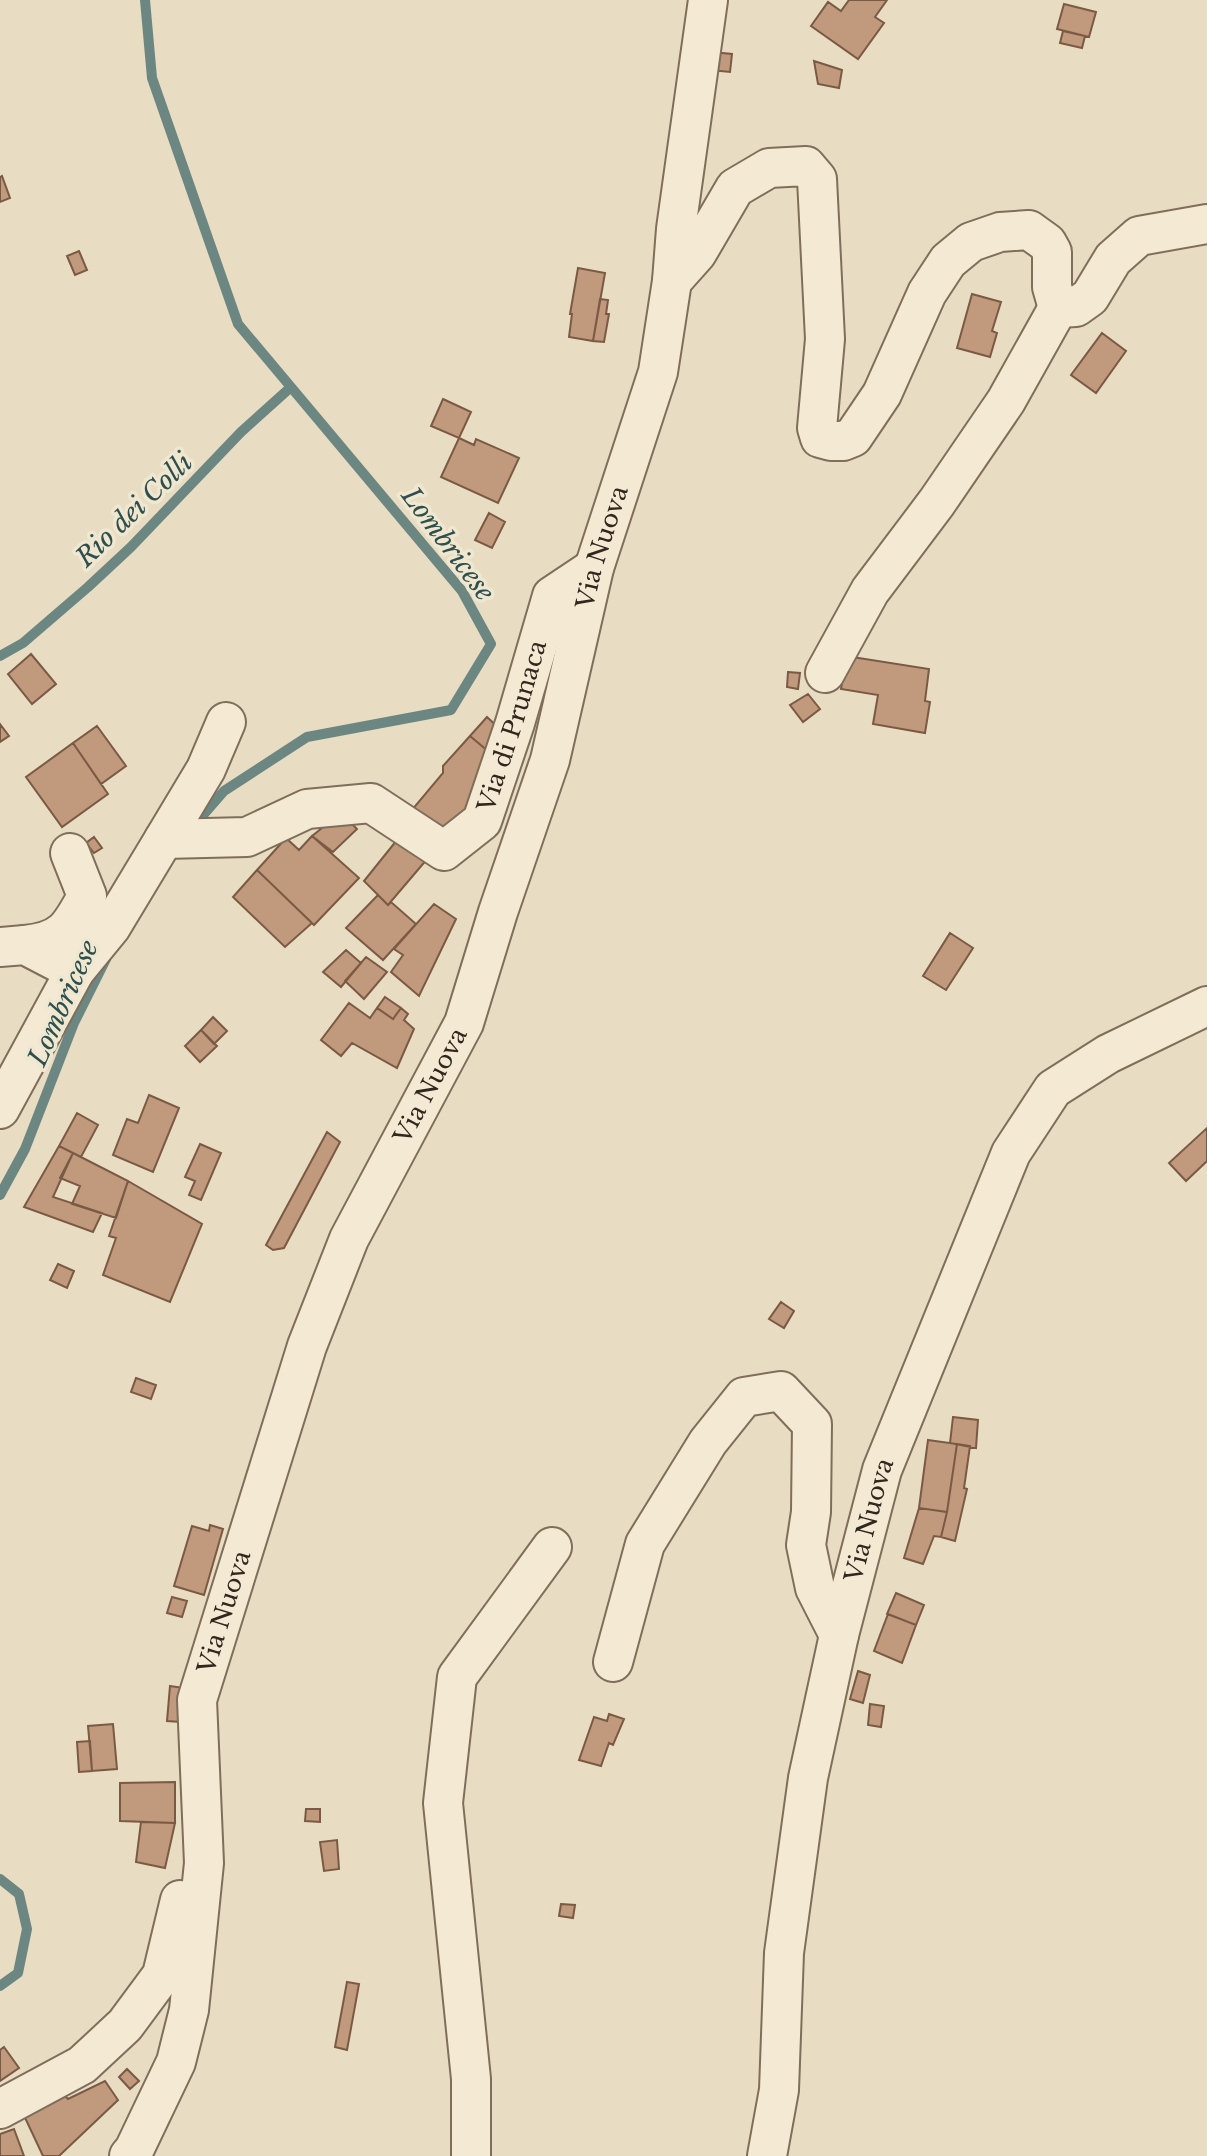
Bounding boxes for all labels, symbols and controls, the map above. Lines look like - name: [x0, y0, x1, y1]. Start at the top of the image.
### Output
- water label: Rio dei Colli: [68, 446, 199, 574]
- water label: Lombricese: [394, 480, 501, 607]
- street label: Via Nuova: [570, 481, 634, 612]
- street label: Via di Prunaca: [471, 636, 553, 816]
- water label: Lombricese: [21, 935, 105, 1072]
- street label: Via Nuova: [387, 1022, 473, 1149]
- street label: Via Nuova: [838, 1453, 900, 1586]
- street label: Via Nuova: [191, 1546, 257, 1678]

